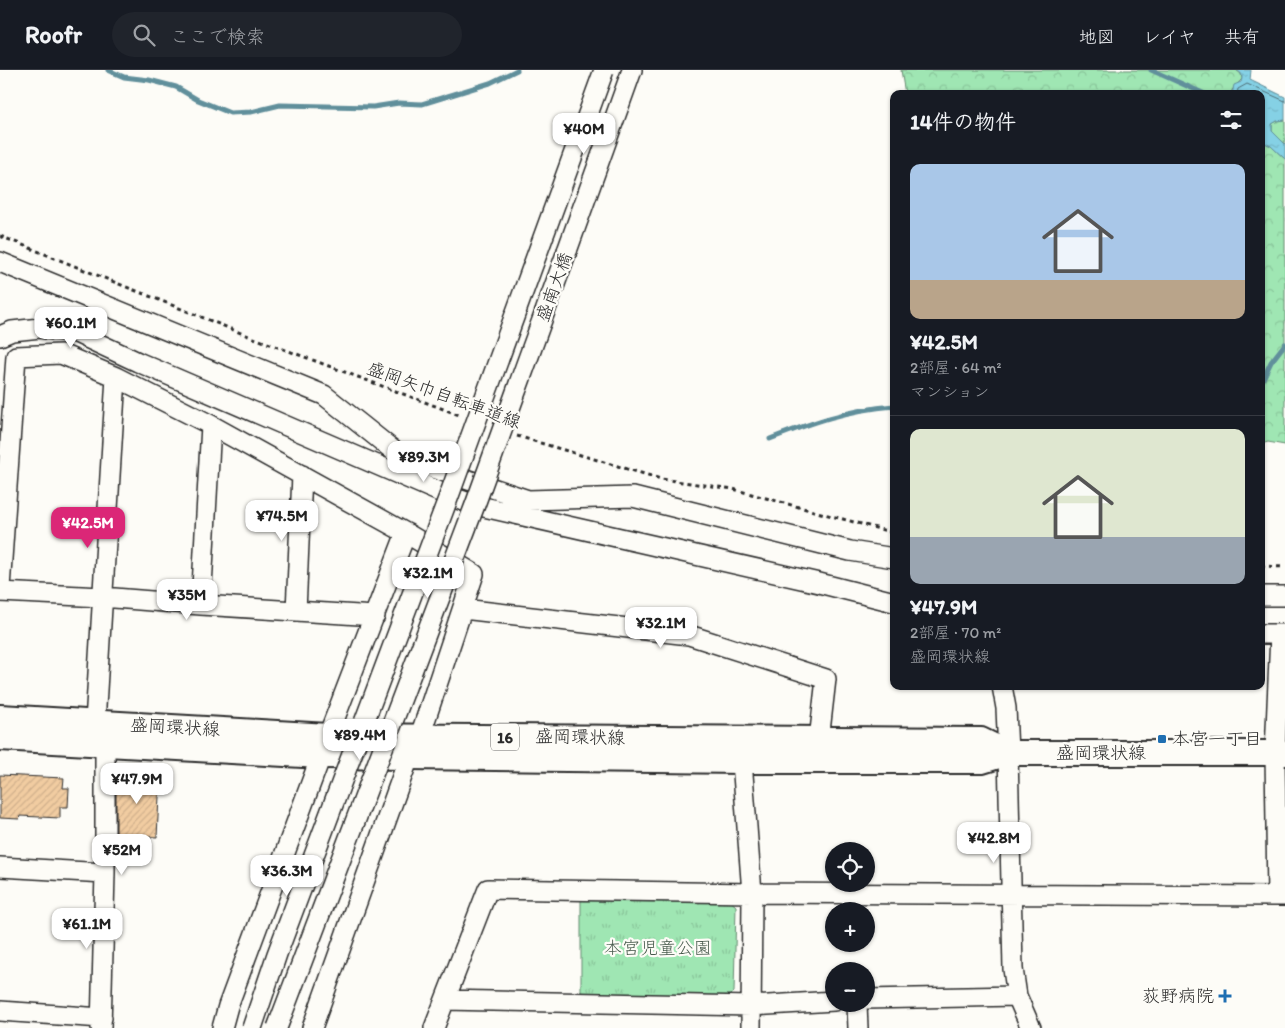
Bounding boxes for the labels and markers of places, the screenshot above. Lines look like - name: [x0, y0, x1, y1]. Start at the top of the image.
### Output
- pin: ¥40M: [554, 112, 614, 155]
- pin: ¥60.1M: [30, 306, 112, 349]
- pin: ¥89.3M: [383, 440, 465, 483]
- pin: ¥74.5M: [241, 500, 323, 542]
- pin: ¥42.5M: [47, 506, 129, 549]
- pin: ¥32.1M: [387, 556, 469, 599]
- pin: ¥35M: [157, 578, 217, 621]
- pin: ¥32.1M: [620, 606, 702, 649]
- pin: ¥89.4M: [319, 718, 401, 761]
- place label: 本宮一丁目: [1172, 728, 1262, 750]
- marker: 本宮一丁目: [1156, 733, 1168, 745]
- pin: ¥47.9M: [96, 762, 178, 805]
- pin: ¥42.8M: [953, 822, 1035, 864]
- pin: ¥52M: [92, 834, 152, 876]
- pin: ¥36.3M: [246, 854, 328, 897]
- pin: ¥61.1M: [46, 908, 128, 950]
- place label: 荻野病院: [1142, 985, 1214, 1007]
- marker: 荻野病院: [1218, 989, 1232, 1003]

